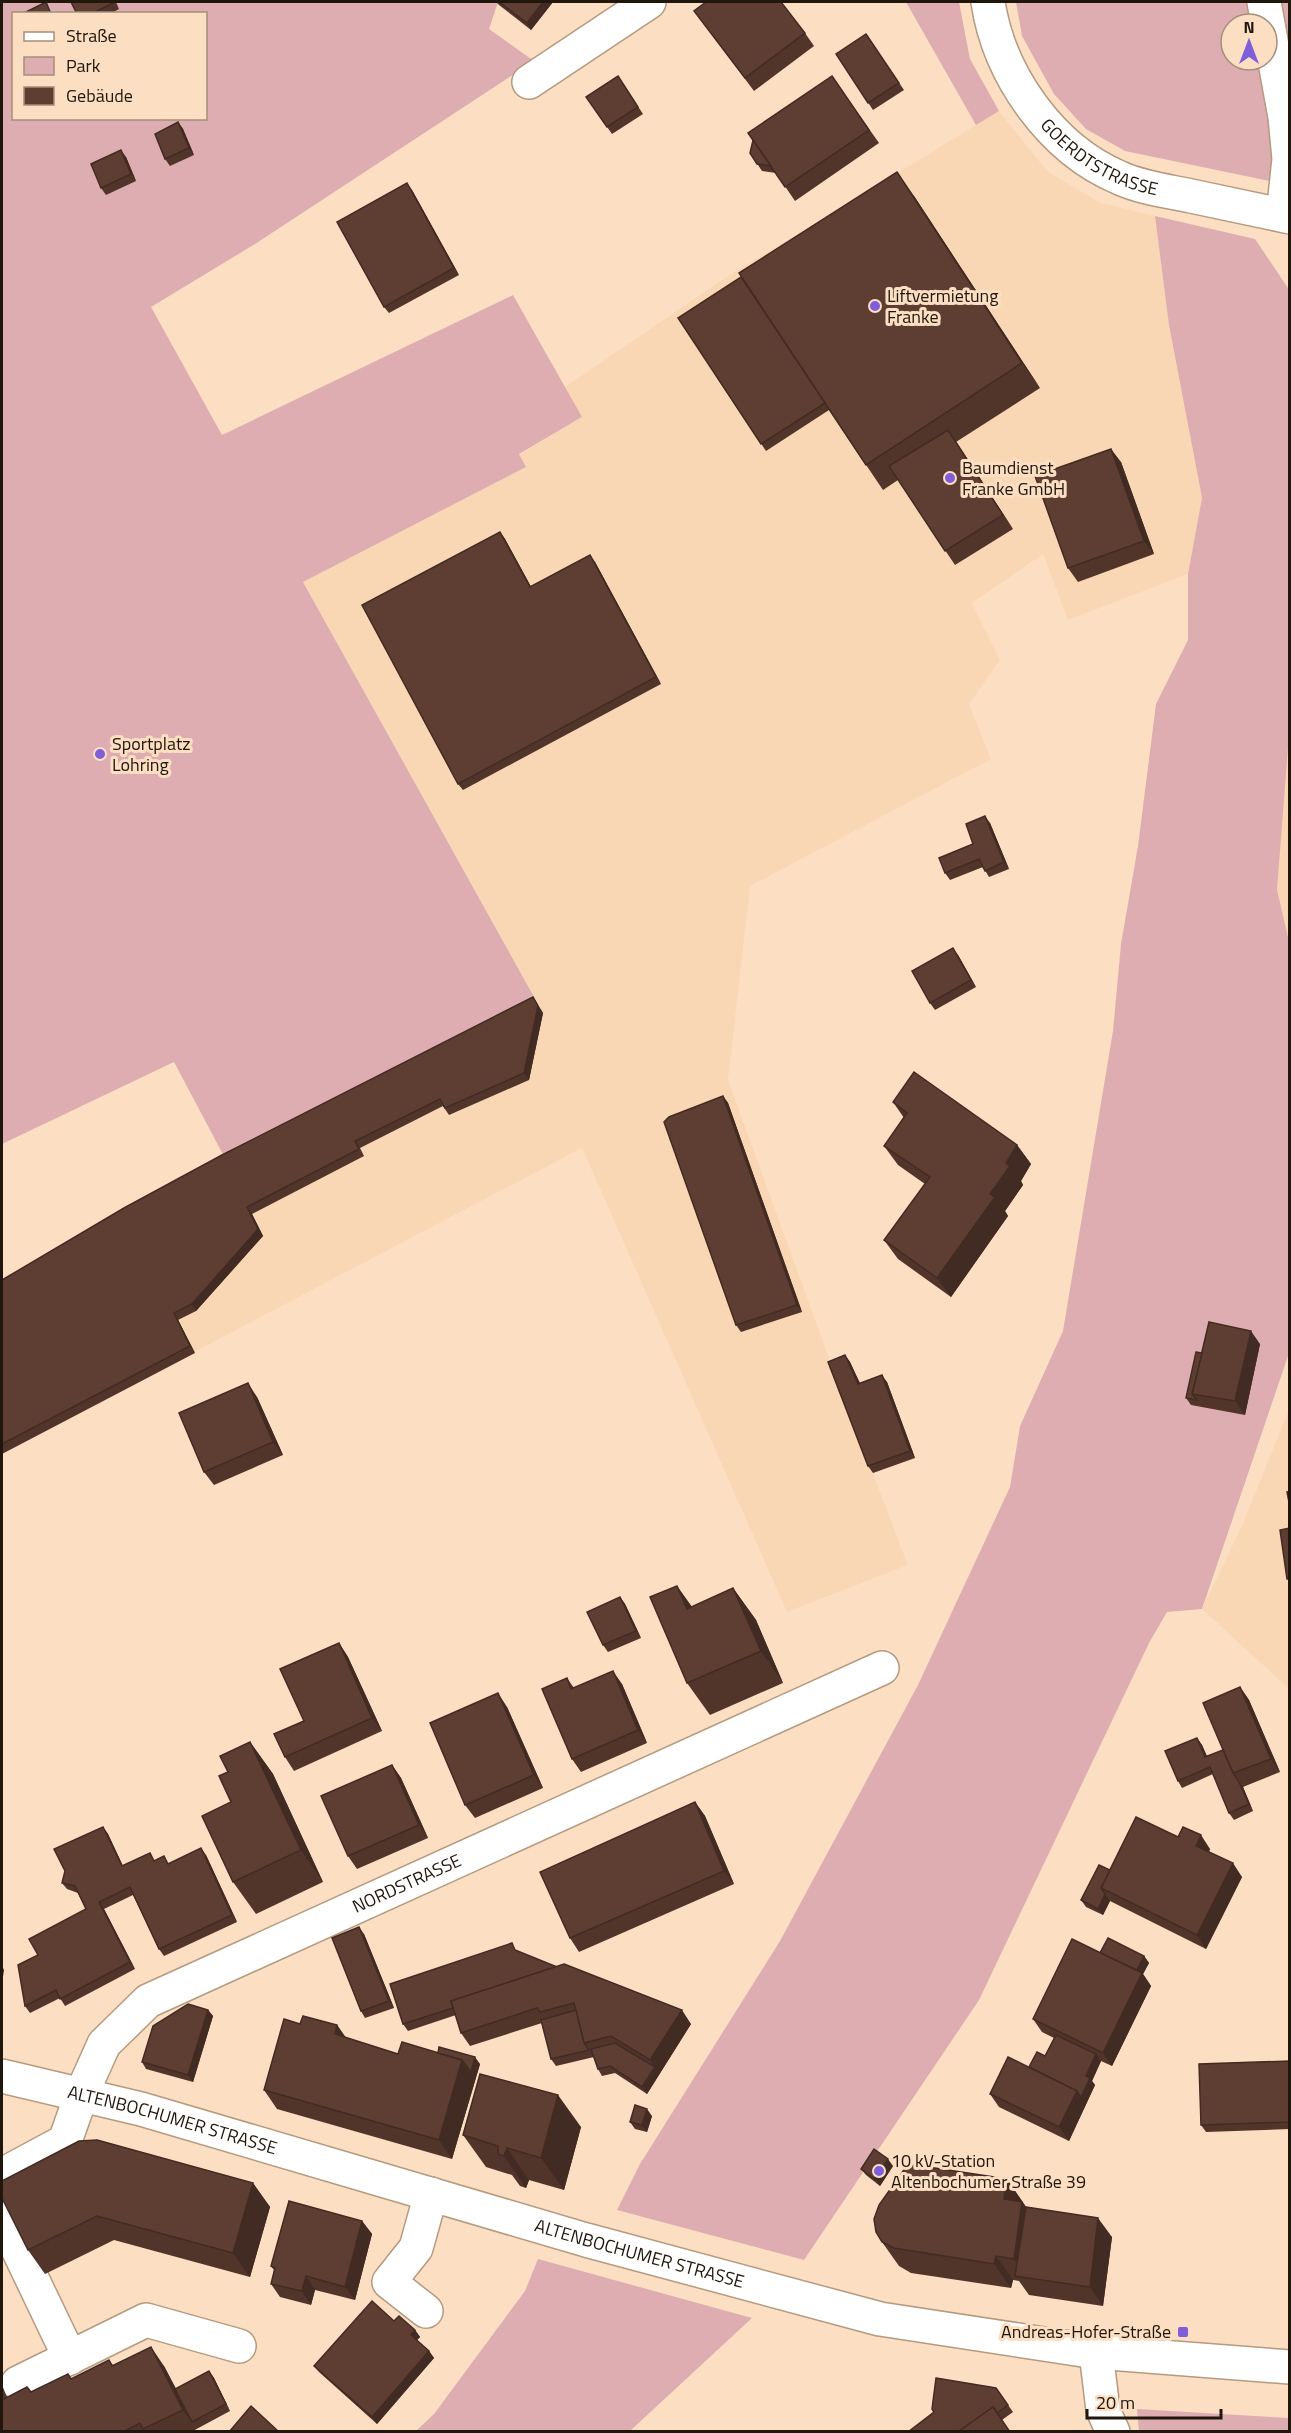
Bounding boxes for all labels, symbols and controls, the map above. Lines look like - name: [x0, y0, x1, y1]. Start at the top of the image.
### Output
- legend: [12, 12, 207, 120]
- north arrow: [1219, 12, 1279, 72]
- text: N: [1243, 15, 1255, 39]
- text: Straße: [66, 22, 117, 49]
- text: Park: [66, 52, 101, 79]
- text: Gebäude: [66, 82, 133, 109]
- street label: GOERDTSTRASSE: [1034, 112, 1161, 202]
- place label: Liftvermietung Franke: [887, 282, 998, 330]
- marker: Liftvermietung Franke: [868, 299, 882, 313]
- place label: Baumdienst Franke GmbH: [962, 454, 1065, 502]
- marker: Baumdienst Franke GmbH: [943, 471, 957, 485]
- place label: Sportplatz Lohring: [112, 730, 190, 778]
- marker: Sportplatz Lohring: [93, 747, 107, 761]
- street label: NORDSTRASSE: [348, 1847, 466, 1920]
- street label: ALTENBOCHUMER STRASSE: [65, 2078, 281, 2161]
- place label: 10 kV-Station Altenbochumer Straße 39: [891, 2147, 1086, 2195]
- marker: 10 kV-Station Altenbochumer Straße 39: [872, 2164, 886, 2178]
- street label: ALTENBOCHUMER STRASSE: [532, 2212, 747, 2295]
- place label: Andreas-Hofer-Straße: [1001, 2318, 1171, 2345]
- marker: Andreas-Hofer-Straße: [1176, 2325, 1190, 2339]
- scale bar: [1087, 2382, 1220, 2420]
- text: 20 m: [1096, 2389, 1135, 2416]

